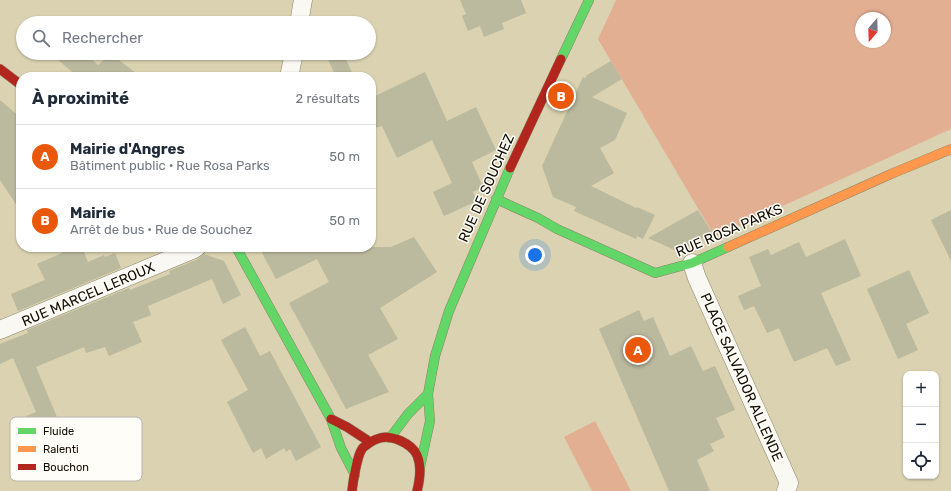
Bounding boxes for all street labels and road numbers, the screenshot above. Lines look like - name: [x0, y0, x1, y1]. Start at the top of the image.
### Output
- street label: RUE DE SOUCHEZ: [455, 131, 518, 245]
- street label: RUE ROSA PARKS: [673, 200, 785, 261]
- street label: RUE MARCEL LEROUX: [19, 259, 157, 330]
- street label: PLACE SALVADOR ALLENDE: [697, 290, 786, 464]

